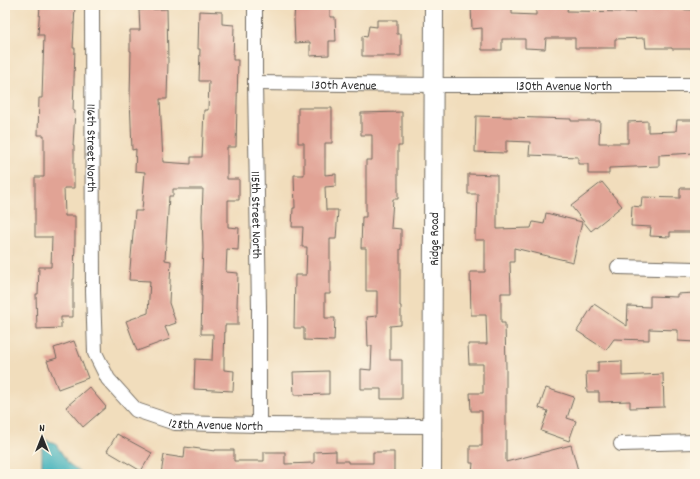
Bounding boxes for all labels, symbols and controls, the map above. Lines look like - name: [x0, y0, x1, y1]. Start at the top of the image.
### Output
- street label: 130th Avenue: [311, 77, 377, 96]
- street label: 130th Avenue North: [516, 78, 612, 97]
- street label: 116th Street North: [80, 104, 100, 192]
- street label: 115th Street North: [245, 171, 265, 259]
- street label: Ridge Road: [426, 212, 445, 266]
- street label: 128th Avenue North: [166, 414, 263, 437]
- north arrow: [22, 417, 62, 457]
- text: N: [39, 421, 45, 437]

